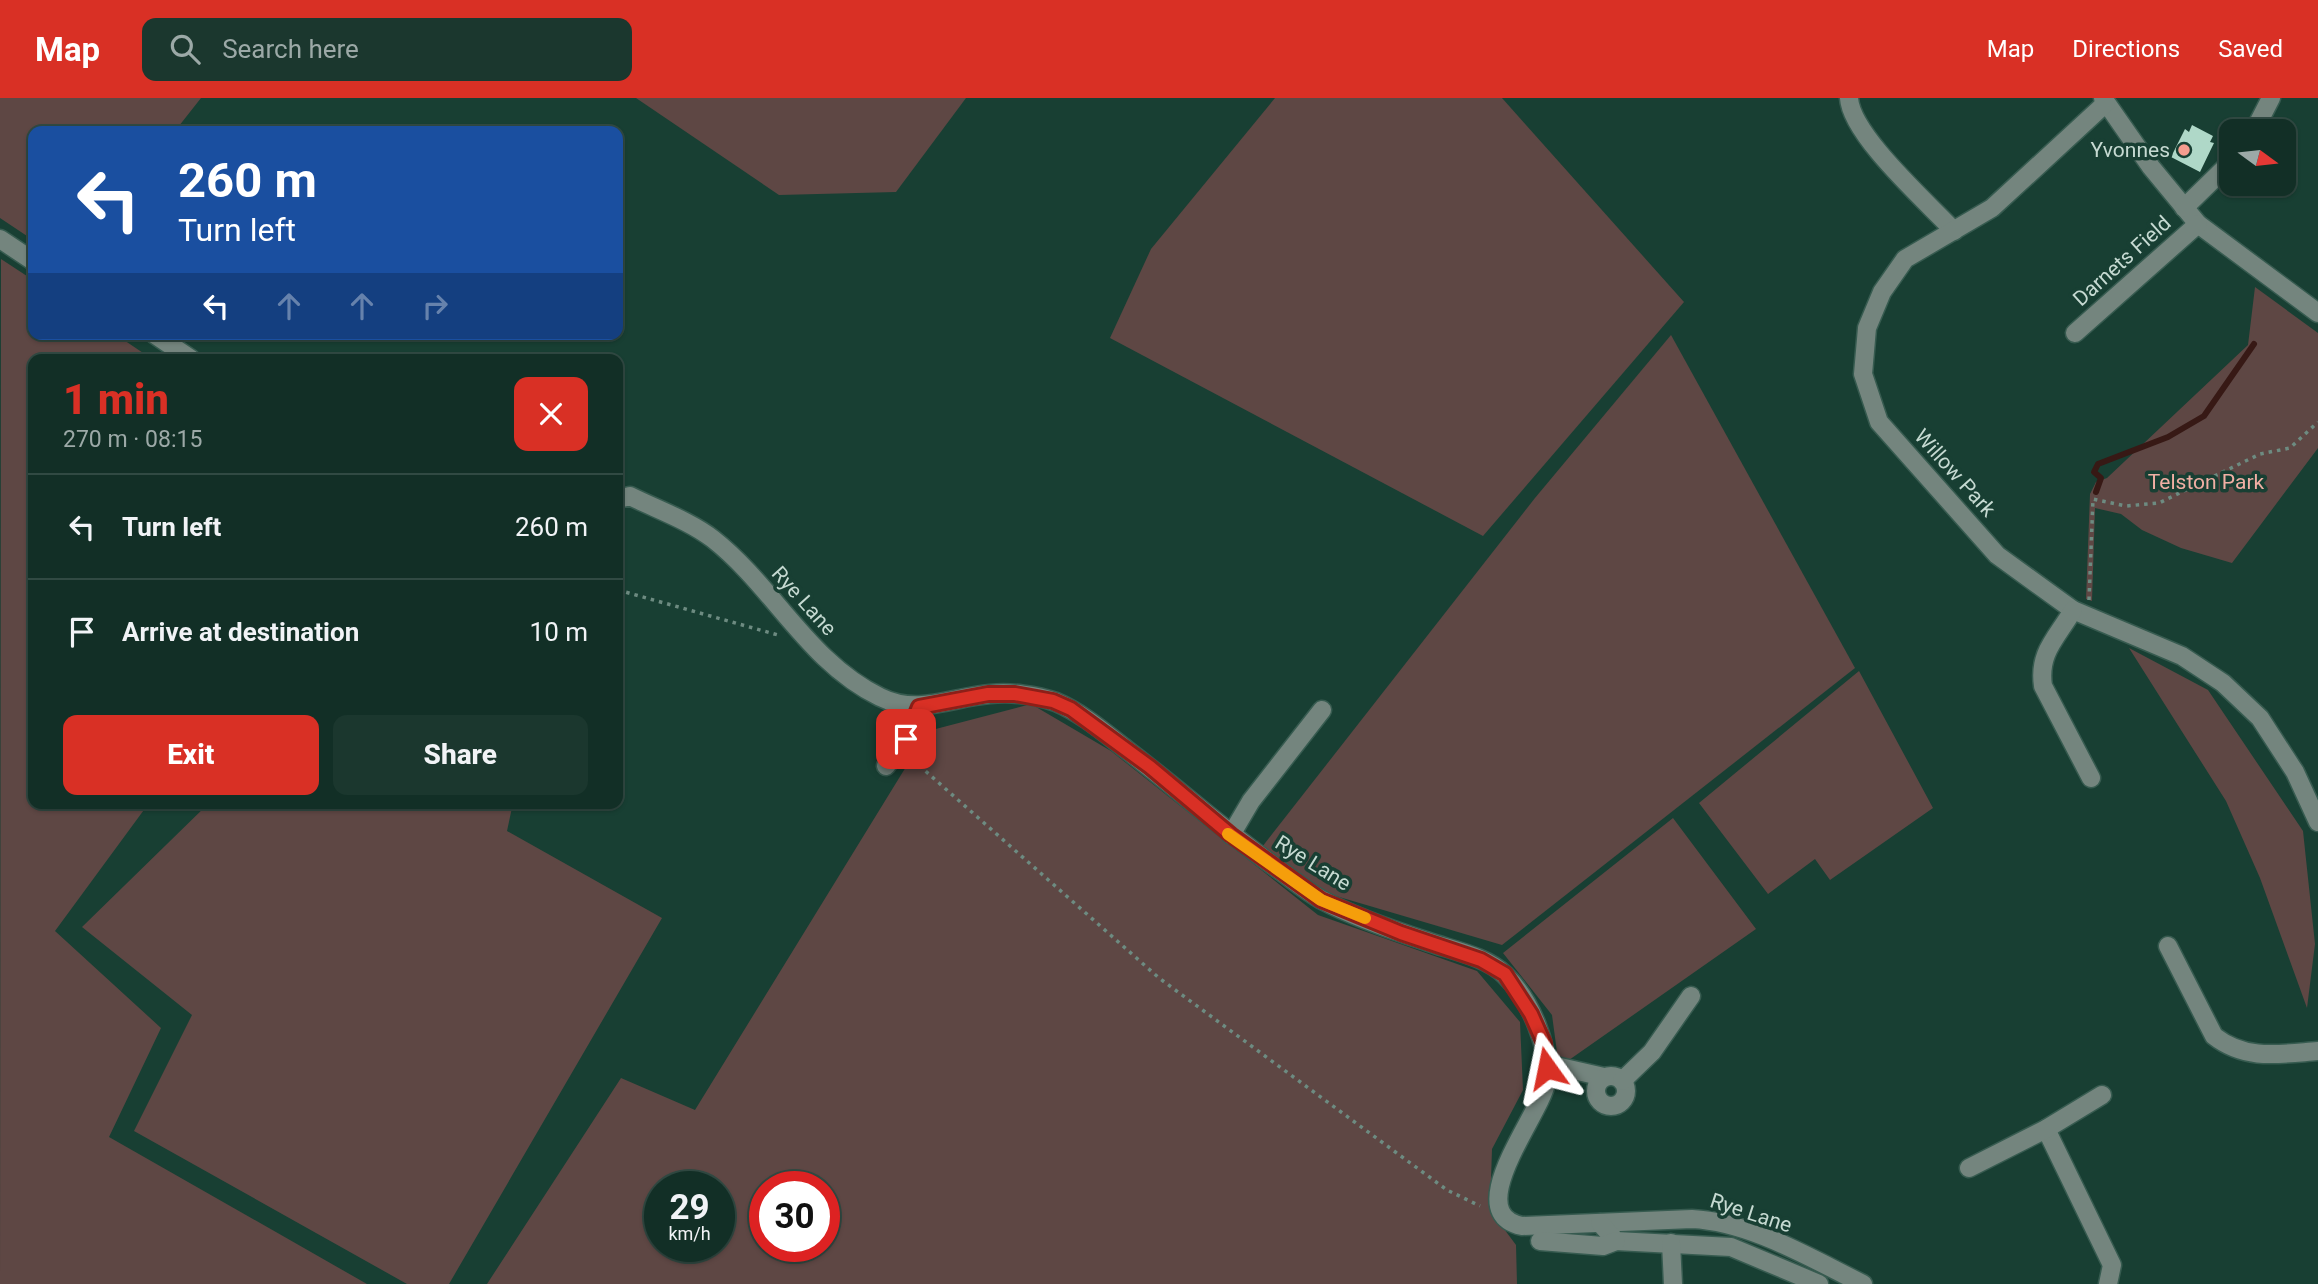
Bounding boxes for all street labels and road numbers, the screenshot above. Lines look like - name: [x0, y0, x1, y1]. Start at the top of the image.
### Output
- street label: Darnets Field: [2068, 211, 2176, 311]
- street label: Willow Park: [1910, 424, 2001, 522]
- street label: Rye Lane: [767, 562, 841, 640]
- street label: Rye Lane: [1271, 830, 1355, 896]
- street label: Rye Lane: [1707, 1189, 1795, 1237]

